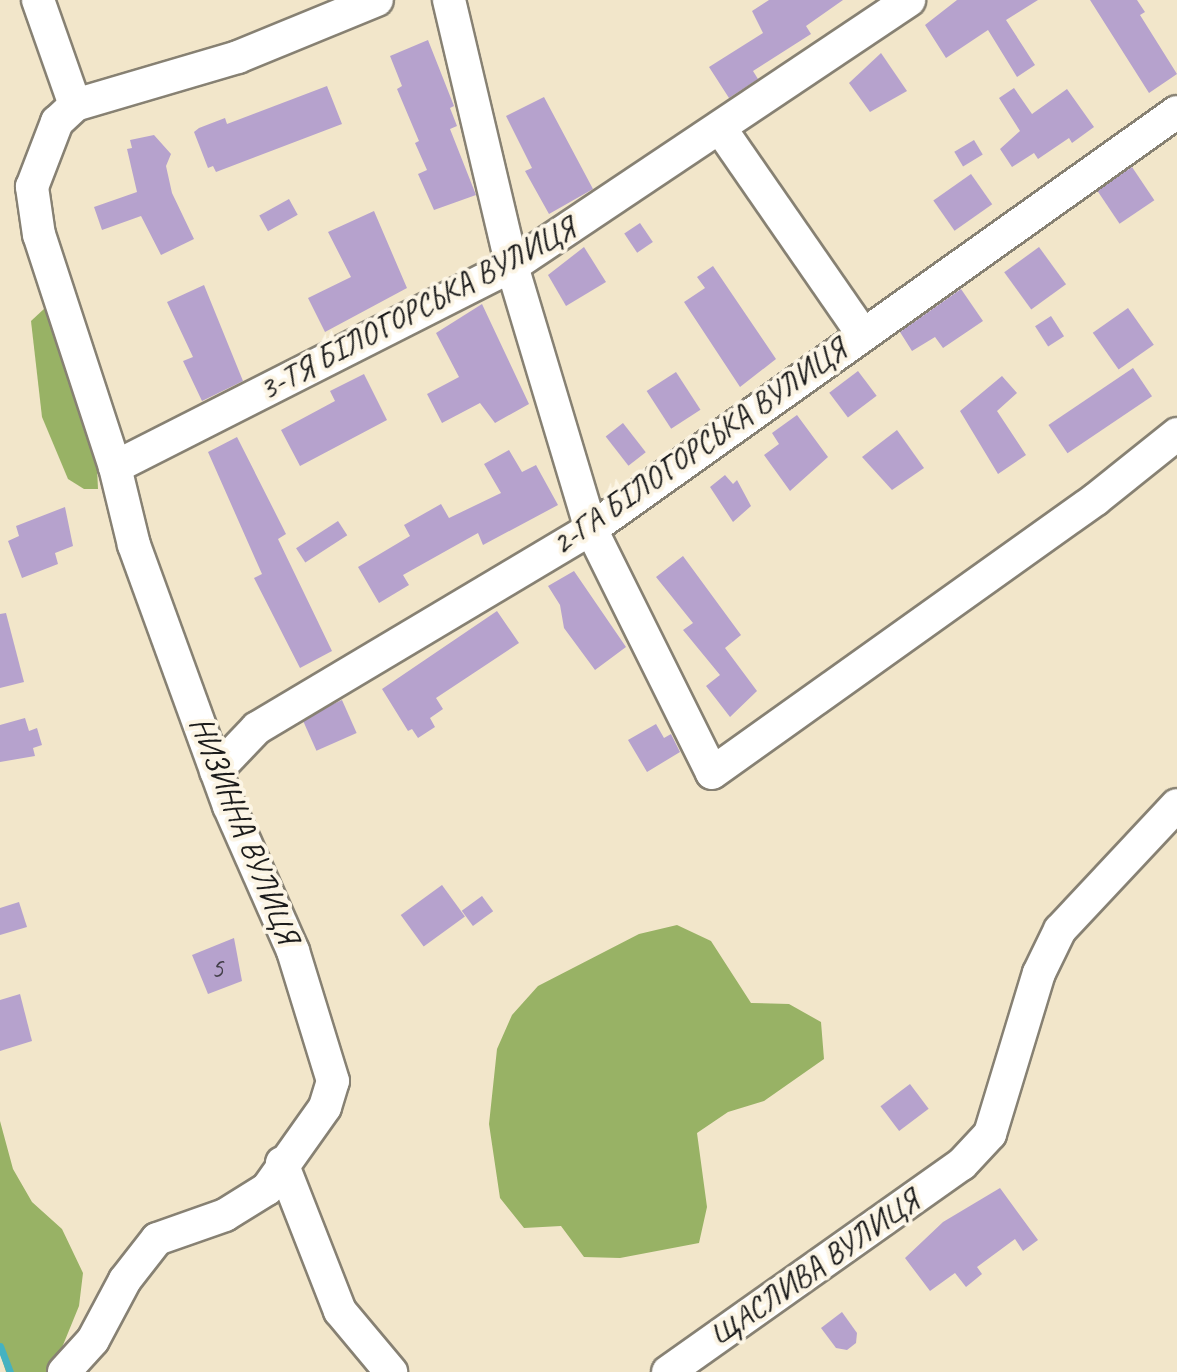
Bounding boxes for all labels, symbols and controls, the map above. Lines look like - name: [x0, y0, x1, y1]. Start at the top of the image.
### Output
- street label: 3-ТЯ БІЛОГОРСЬКА ВУЛИЦЯ: [252, 209, 582, 409]
- street label: 2-ГА БІЛОГОРСЬКА ВУЛИЦЯ: [544, 331, 854, 563]
- street label: НИЗИННА ВУЛИЦЯ: [181, 711, 307, 949]
- house number: 5: [211, 951, 223, 985]
- street label: ЩАСЛИВА ВУЛИЦЯ: [703, 1182, 927, 1354]

